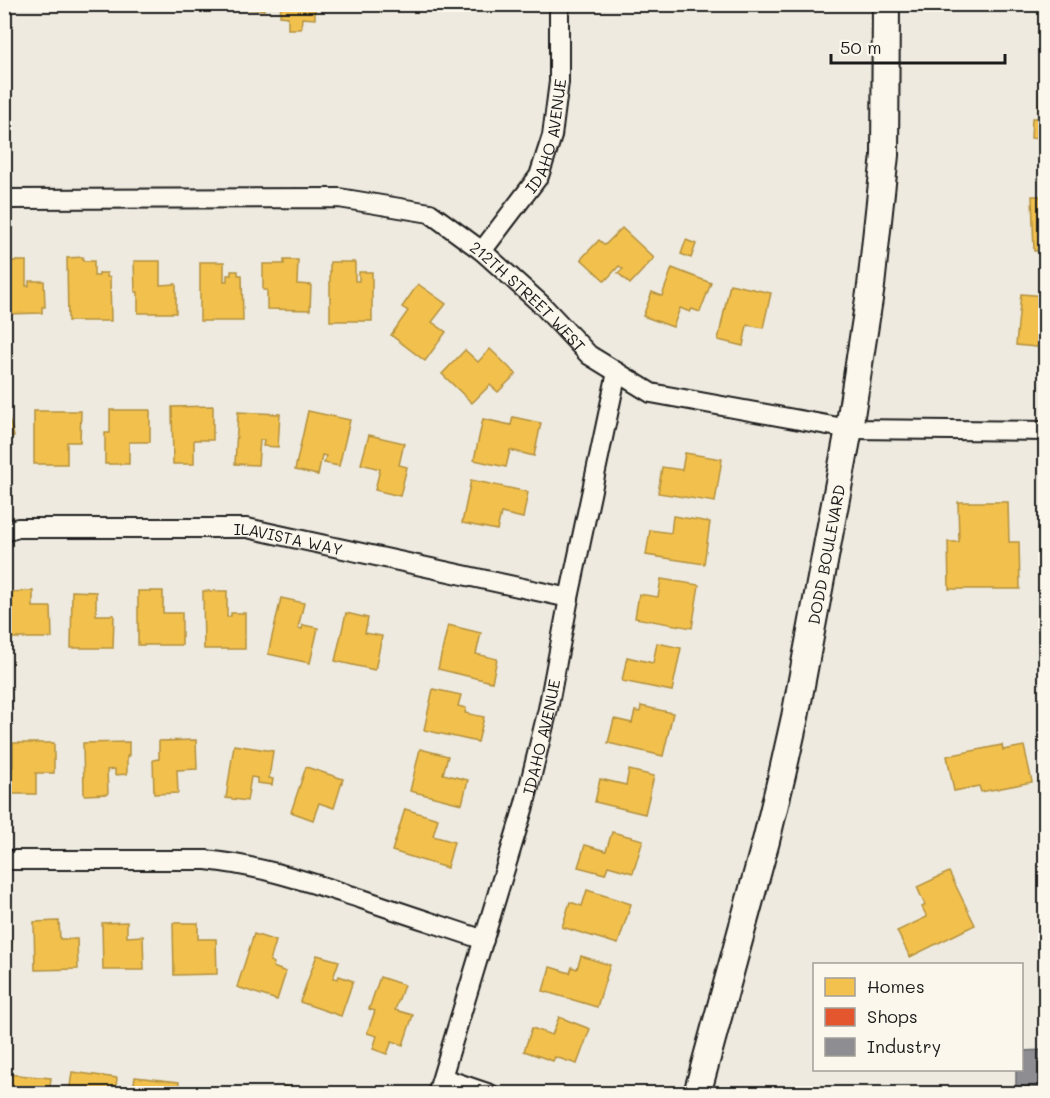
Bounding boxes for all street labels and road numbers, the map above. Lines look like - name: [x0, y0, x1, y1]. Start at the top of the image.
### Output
- street label: IDAHO AVENUE: [520, 77, 570, 197]
- street label: 212TH STREET WEST: [466, 236, 591, 356]
- street label: DODD BOULEVARD: [802, 483, 849, 626]
- street label: ILAVISTA WAY: [234, 518, 345, 559]
- street label: IDAHO AVENUE: [517, 677, 564, 797]

